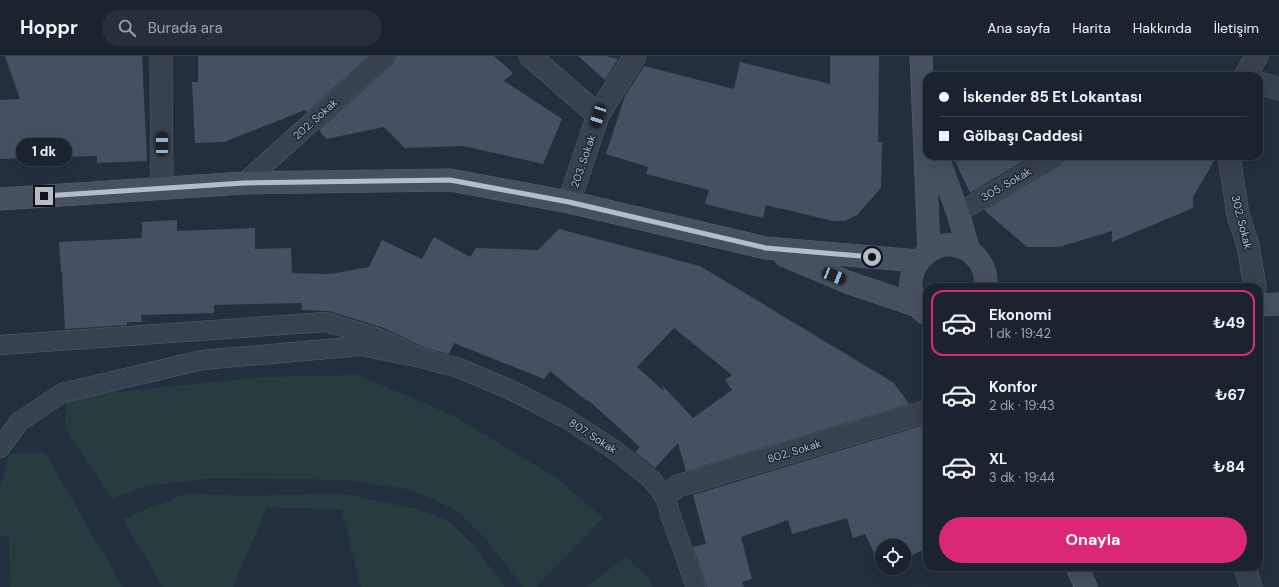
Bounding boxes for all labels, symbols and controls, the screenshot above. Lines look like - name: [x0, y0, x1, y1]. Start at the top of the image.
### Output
- search box: [102, 10, 382, 46]
- text: Hoppr: [20, 15, 78, 40]
- icon: search: [116, 17, 138, 39]
- text: Burada ara: [148, 18, 223, 38]
- text: Ana sayfa: [987, 19, 1050, 37]
- text: Harita: [1072, 19, 1111, 37]
- text: Hakkında: [1133, 19, 1192, 37]
- text: İletişim: [1214, 19, 1259, 37]
- text: İskender 85 Et Lokantası: [963, 87, 1142, 107]
- street label: 202. Sokak: [290, 95, 340, 143]
- car: [588, 103, 608, 129]
- text: Gölbaşı Caddesi: [963, 126, 1082, 146]
- car: [156, 132, 168, 156]
- street label: 203. Sokak: [567, 132, 599, 189]
- callout: 1 dk: [16, 138, 72, 166]
- text: 1 dk: [32, 143, 56, 160]
- street label: 305. Sokak: [978, 164, 1034, 204]
- route end: [35, 187, 53, 205]
- street label: 302. Sokak: [1229, 193, 1256, 251]
- route start: [863, 248, 881, 266]
- car: [821, 266, 847, 286]
- icon: car: [941, 305, 977, 341]
- text: Ekonomi: [989, 305, 1051, 325]
- text: ₺49: [1213, 313, 1245, 333]
- text: 1 dk · 19:42: [989, 325, 1051, 342]
- icon: car: [941, 377, 977, 413]
- text: Konfor: [989, 377, 1037, 397]
- text: ₺67: [1215, 385, 1245, 405]
- text: 2 dk · 19:43: [989, 397, 1055, 414]
- street label: 807. Sokak: [566, 415, 620, 457]
- street label: 802. Sokak: [765, 436, 823, 466]
- icon: car: [941, 449, 977, 485]
- text: XL: [989, 449, 1007, 469]
- text: ₺84: [1213, 457, 1245, 477]
- text: 3 dk · 19:44: [989, 469, 1055, 486]
- button: Onayla: [939, 517, 1247, 563]
- map controls: [875, 539, 911, 575]
- button: locate: [875, 539, 911, 575]

